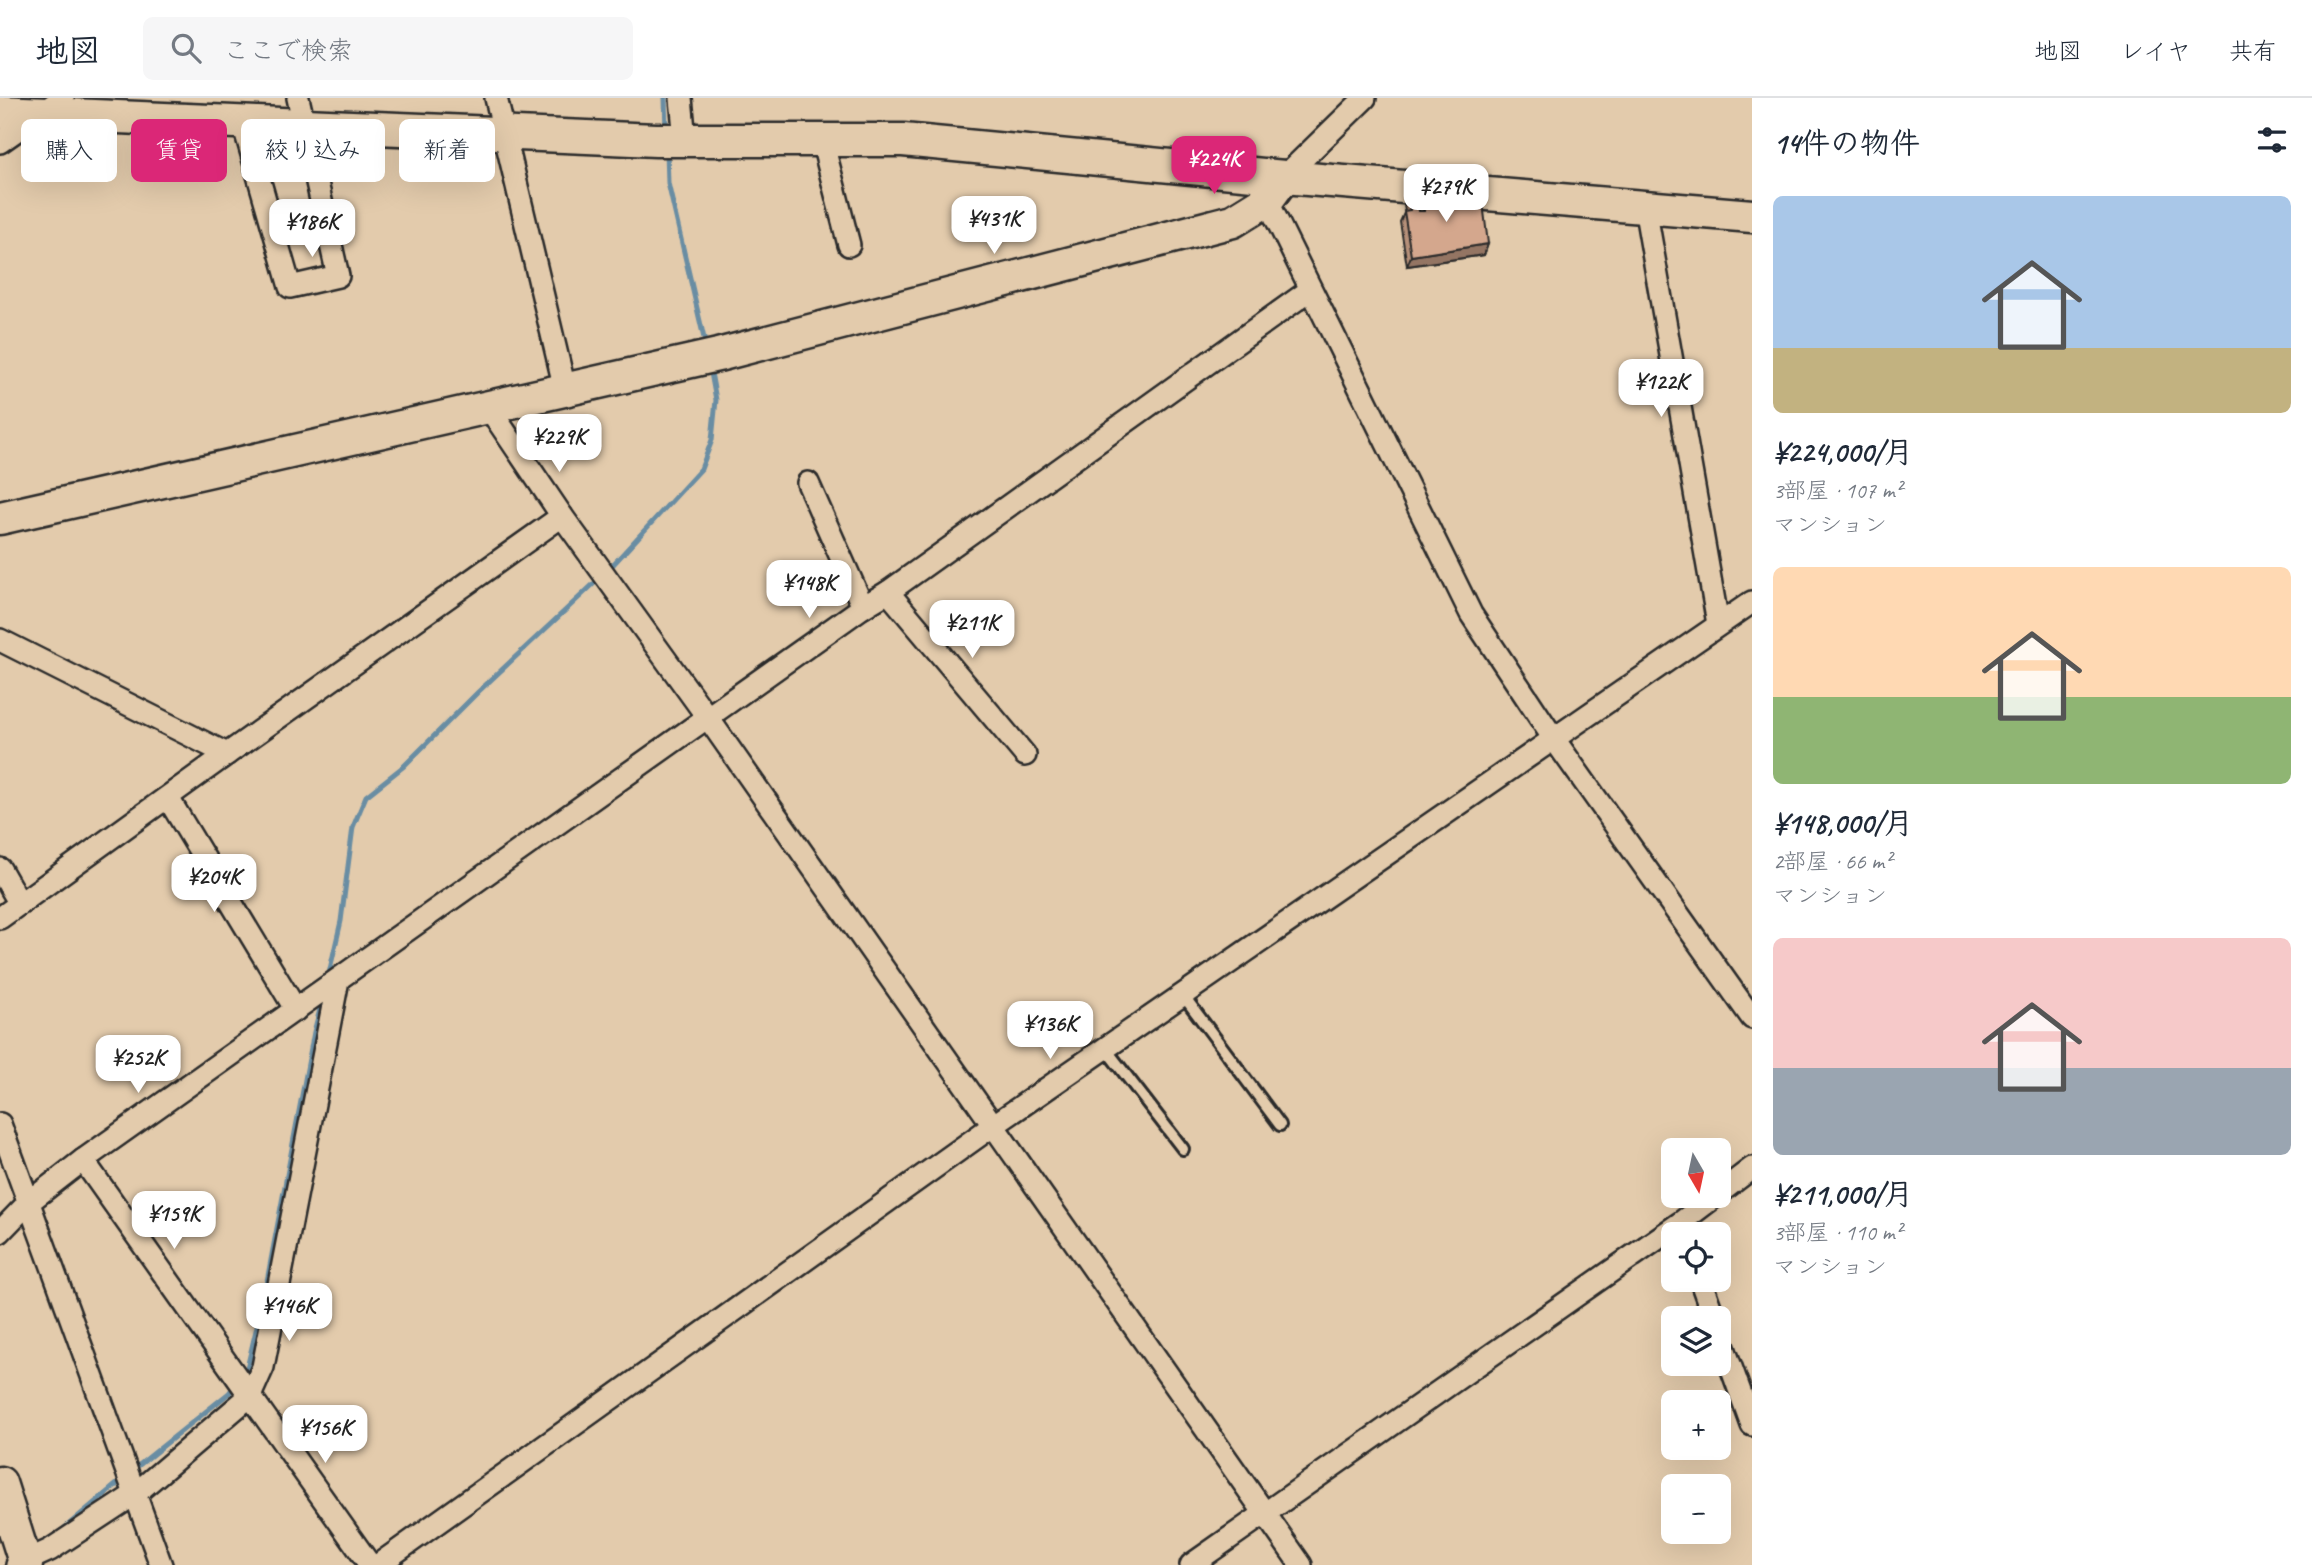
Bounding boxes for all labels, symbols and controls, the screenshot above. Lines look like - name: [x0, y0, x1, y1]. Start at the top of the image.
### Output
- search box: [143, 17, 633, 80]
- icon: search: [167, 29, 205, 67]
- text: 地図: [35, 30, 101, 72]
- text: ここで検索: [223, 34, 353, 67]
- text: 地図: [2034, 36, 2082, 66]
- text: レイヤ: [2120, 36, 2191, 66]
- text: 共有: [2229, 36, 2277, 66]
- chip: 購入: [21, 119, 117, 182]
- chip: 賃貸: [131, 119, 227, 182]
- chip: 絞り込み: [241, 119, 385, 182]
- chip: 新着: [399, 119, 495, 182]
- icon: filters: [2253, 121, 2291, 159]
- text: 14件の物件: [1773, 124, 1920, 162]
- pin: ¥224K: [1165, 136, 1263, 196]
- text: ¥224K: [1187, 144, 1241, 173]
- pin: ¥279K: [1397, 164, 1495, 224]
- text: ¥279K: [1420, 172, 1472, 201]
- pin: ¥431K: [945, 197, 1043, 256]
- pin: ¥186K: [263, 200, 361, 259]
- text: ¥431K: [967, 204, 1021, 233]
- text: ¥186K: [285, 207, 339, 236]
- icon: home: [1969, 242, 2095, 368]
- pin: ¥122K: [1612, 360, 1710, 419]
- text: ¥122K: [1634, 367, 1688, 396]
- pin: ¥229K: [510, 414, 608, 474]
- text: ¥229K: [533, 422, 585, 451]
- text: ¥224,000/月: [1773, 433, 1913, 471]
- text: 3部屋 · 107 m²: [1773, 476, 1902, 505]
- text: マンション: [1773, 510, 1887, 539]
- pin: ¥148K: [760, 560, 858, 620]
- text: ¥148K: [782, 568, 836, 597]
- pin: ¥211K: [923, 601, 1021, 660]
- text: ¥211K: [945, 608, 999, 637]
- icon: home: [1969, 613, 2095, 739]
- text: ¥148,000/月: [1773, 804, 1913, 842]
- text: 2部屋 · 66 m²: [1773, 847, 1891, 876]
- pin: ¥204K: [165, 854, 263, 914]
- text: ¥204K: [187, 862, 241, 891]
- text: マンション: [1773, 881, 1887, 910]
- icon: home: [1969, 984, 2095, 1110]
- pin: ¥136K: [1001, 1002, 1099, 1061]
- text: ¥136K: [1023, 1009, 1077, 1038]
- pin: ¥252K: [89, 1035, 187, 1095]
- text: ¥252K: [112, 1043, 164, 1072]
- north arrow: [1661, 1138, 1731, 1208]
- map controls: [1661, 1138, 1731, 1544]
- text: ¥211,000/月: [1773, 1175, 1913, 1213]
- pin: ¥159K: [125, 1192, 223, 1251]
- text: ¥159K: [148, 1199, 200, 1228]
- text: 3部屋 · 110 m²: [1773, 1218, 1902, 1247]
- button: locate: [1661, 1222, 1731, 1292]
- text: マンション: [1773, 1252, 1887, 1281]
- pin: ¥146K: [240, 1284, 338, 1343]
- text: ¥146K: [262, 1291, 316, 1320]
- button: layers: [1661, 1306, 1731, 1376]
- button: +: [1661, 1390, 1731, 1460]
- pin: ¥156K: [276, 1406, 374, 1465]
- text: ¥156K: [298, 1413, 352, 1442]
- button: −: [1661, 1474, 1731, 1544]

